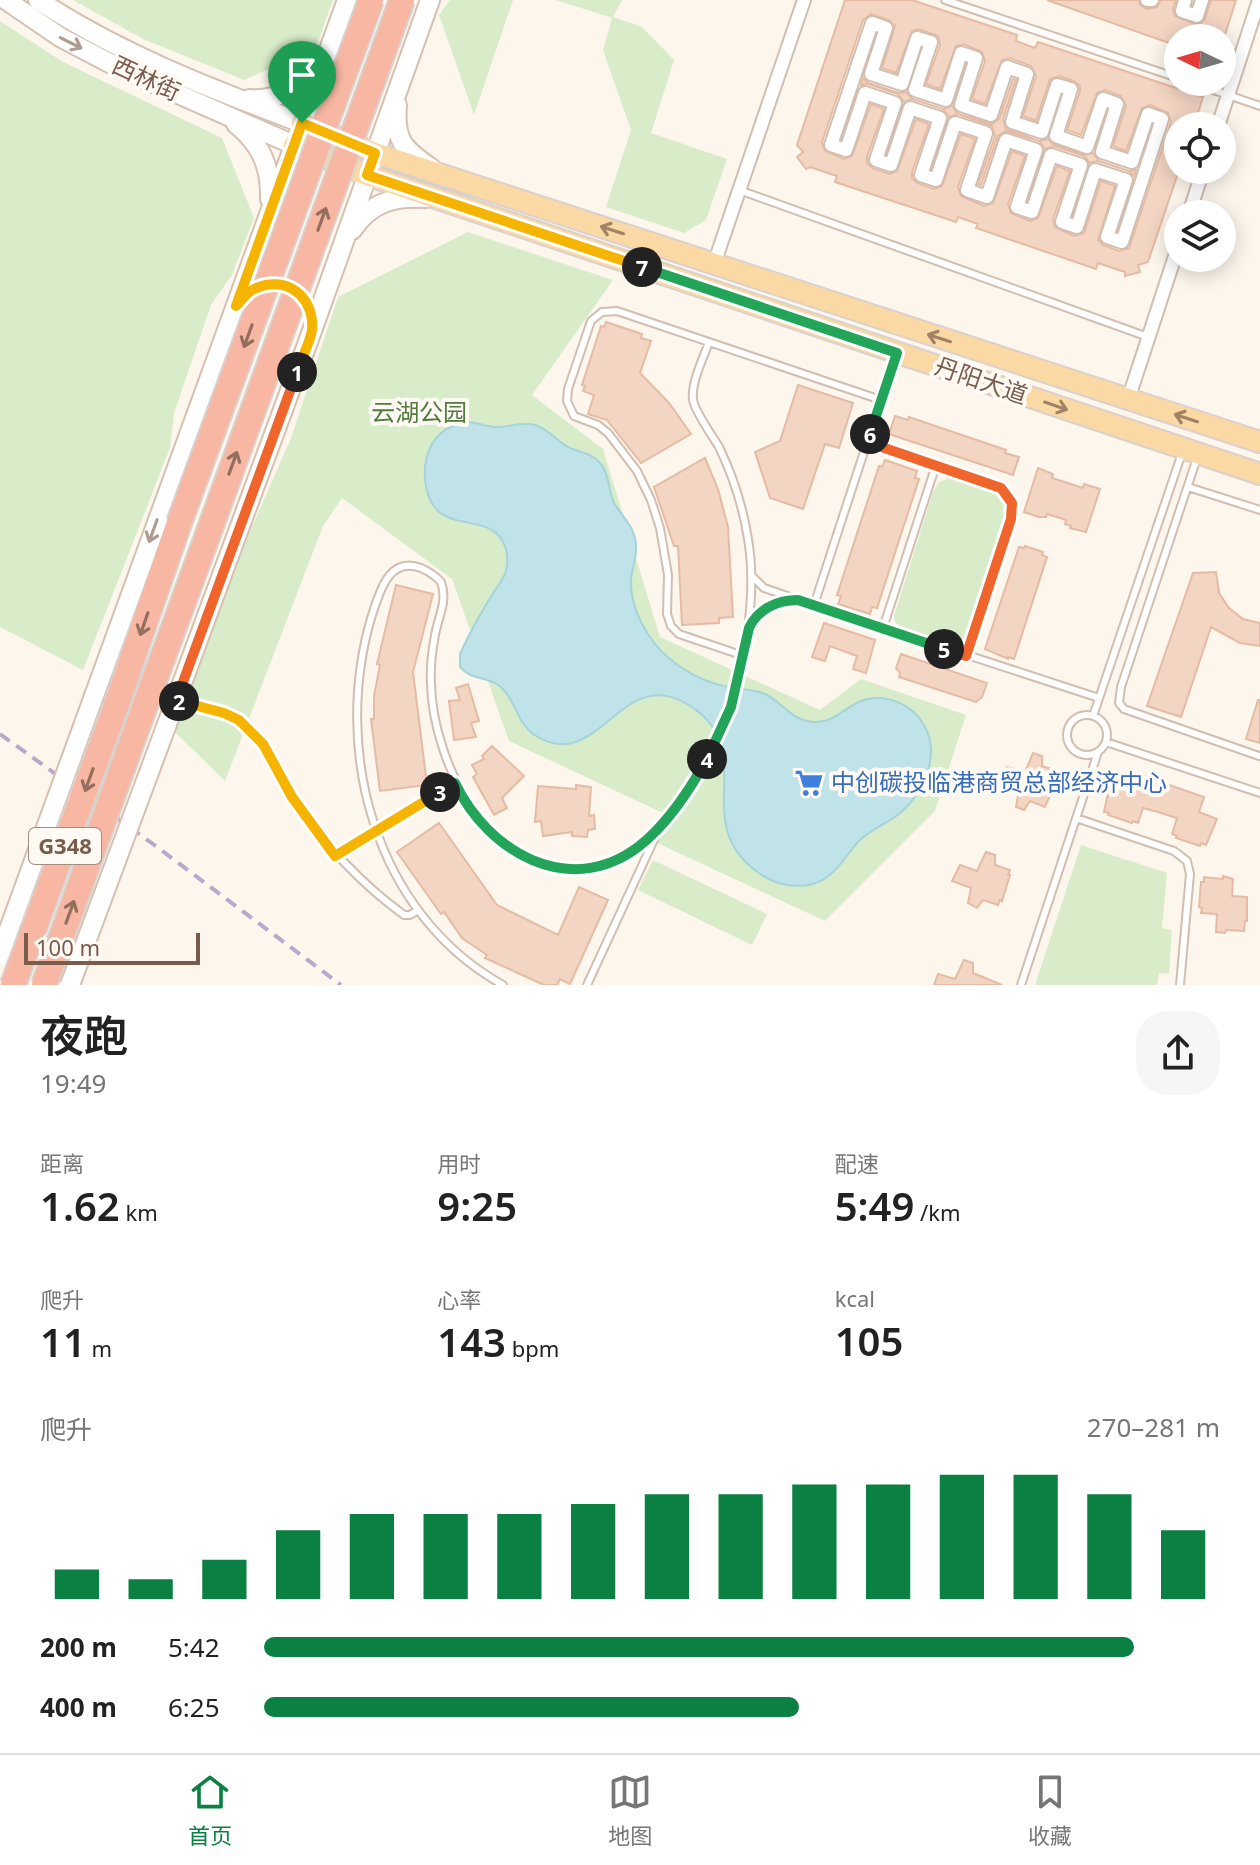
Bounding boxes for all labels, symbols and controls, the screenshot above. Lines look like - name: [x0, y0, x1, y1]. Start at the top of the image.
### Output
- north arrow: [1164, 24, 1236, 96]
- map controls: [1164, 24, 1236, 272]
- one-way arrow: [59, 35, 83, 51]
- pin: [268, 41, 336, 123]
- street label: 西林街: [107, 47, 186, 108]
- icon: arrive: [280, 53, 324, 97]
- button: locate: [1164, 112, 1236, 184]
- button: layers: [1164, 200, 1236, 272]
- one-way arrow: [316, 207, 330, 232]
- one-way arrow: [600, 222, 625, 237]
- pin: 7: [622, 247, 662, 287]
- text: 7: [636, 252, 648, 282]
- one-way arrow: [239, 323, 254, 348]
- one-way arrow: [926, 329, 951, 344]
- street label: 丹阳大道: [931, 348, 1032, 411]
- pin: 1: [277, 352, 317, 392]
- text: 1: [291, 357, 303, 387]
- park label: 云湖公园: [371, 395, 467, 428]
- one-way arrow: [1043, 400, 1068, 415]
- one-way arrow: [1173, 410, 1198, 425]
- pin: 6: [850, 414, 890, 454]
- text: 6: [864, 419, 876, 449]
- one-way arrow: [227, 451, 242, 476]
- one-way arrow: [145, 518, 159, 543]
- one-way arrow: [136, 611, 151, 636]
- pin: 5: [924, 629, 964, 669]
- text: 5: [938, 634, 950, 664]
- pin: 2: [159, 681, 199, 721]
- text: 2: [173, 686, 185, 716]
- pin: 4: [687, 739, 727, 779]
- text: 4: [701, 744, 713, 774]
- place label: 中创碳投临港商贸总部经济中心: [831, 765, 1167, 798]
- one-way arrow: [81, 767, 95, 791]
- supermarket icon: 中创碳投临港商贸总部经济中心: [794, 768, 824, 798]
- pin: 3: [420, 772, 460, 812]
- text: 3: [434, 777, 446, 807]
- road number: G348: [29, 828, 101, 864]
- one-way arrow: [64, 900, 78, 925]
- scale bar: [24, 929, 200, 965]
- text: 100 m: [36, 932, 100, 962]
- text: 夜跑: [40, 1005, 128, 1065]
- button: share: [1136, 1011, 1220, 1095]
- text: 19:49: [40, 1065, 106, 1101]
- text: 距离: [40, 1148, 84, 1178]
- text: 用时: [437, 1148, 481, 1178]
- text: 配速: [835, 1148, 879, 1178]
- text: 1.62: [40, 1178, 120, 1233]
- text: 9:25: [437, 1178, 517, 1233]
- text: 5:49: [835, 1178, 914, 1233]
- text: km: [120, 1197, 158, 1227]
- text: /km: [914, 1197, 961, 1227]
- text: kcal: [835, 1283, 875, 1313]
- text: 爬升: [40, 1284, 84, 1314]
- text: 心率: [437, 1284, 481, 1314]
- text: 105: [835, 1313, 903, 1368]
- text: 11: [40, 1314, 86, 1369]
- text: 143: [437, 1314, 506, 1369]
- text: m: [86, 1333, 112, 1363]
- text: bpm: [506, 1333, 559, 1363]
- text: 270–281 m: [1087, 1409, 1220, 1445]
- text: 爬升: [40, 1411, 92, 1447]
- text: 200 m: [40, 1629, 117, 1665]
- text: 5:42: [168, 1629, 220, 1665]
- text: 400 m: [40, 1689, 117, 1725]
- text: 6:25: [168, 1689, 220, 1725]
- tab: 首页: [188, 1770, 232, 1850]
- tab: 地图: [608, 1770, 652, 1850]
- tab: 收藏: [1028, 1770, 1072, 1850]

